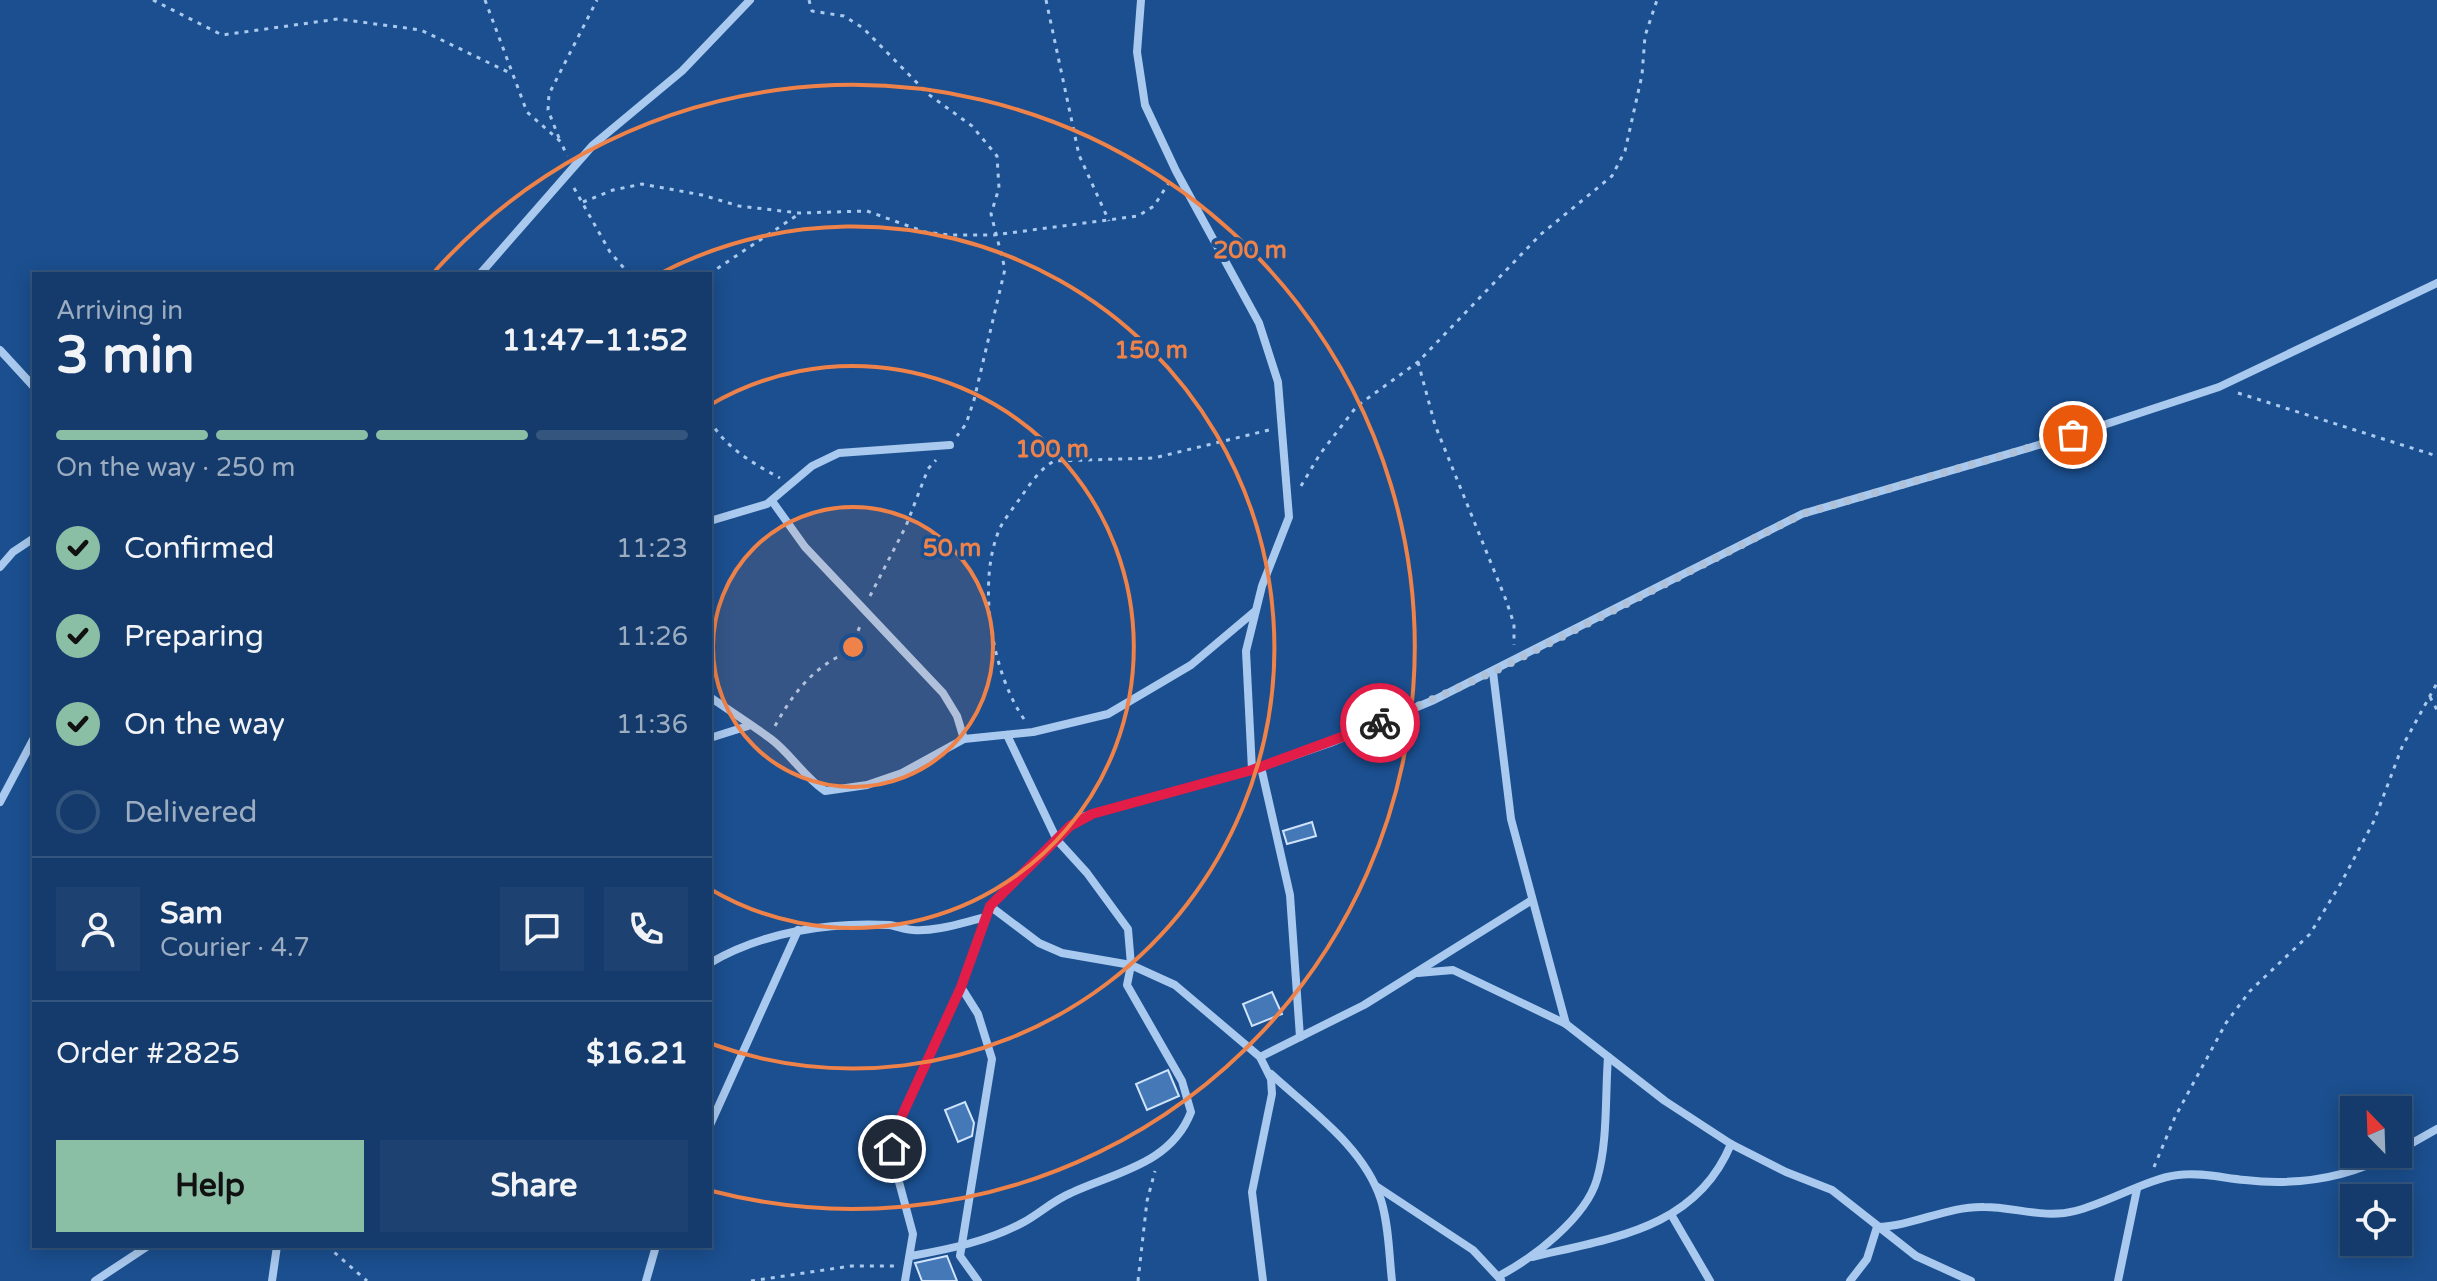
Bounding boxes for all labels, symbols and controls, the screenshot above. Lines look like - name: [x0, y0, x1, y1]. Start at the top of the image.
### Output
- text: 200 m: [1213, 236, 1287, 265]
- text: Arriving in: [56, 295, 183, 326]
- text: 11:47–11:52: [502, 322, 688, 359]
- text: 3 min: [56, 324, 195, 387]
- text: 150 m: [1114, 336, 1188, 365]
- pin: [2039, 401, 2107, 469]
- icon: bag: [2051, 413, 2095, 457]
- text: 100 m: [1015, 435, 1089, 464]
- text: On the way · 250 m: [56, 452, 295, 483]
- icon: check: [56, 526, 100, 570]
- text: Confirmed: [124, 530, 275, 567]
- text: 11:23: [616, 533, 688, 564]
- text: 50 m: [923, 534, 981, 563]
- icon: check: [56, 614, 100, 658]
- text: Preparing: [124, 618, 264, 655]
- text: 11:26: [616, 621, 688, 652]
- centre of rings: [839, 633, 867, 661]
- courier: [1340, 683, 1420, 763]
- icon: bike: [1358, 701, 1402, 745]
- icon: check: [56, 702, 100, 746]
- text: On the way: [124, 706, 285, 743]
- text: 11:36: [616, 709, 688, 740]
- text: Delivered: [124, 794, 258, 831]
- button: person: [56, 887, 140, 971]
- button: chat: [500, 887, 584, 971]
- button: phone: [604, 887, 688, 971]
- text: Sam: [160, 895, 223, 932]
- text: Courier · 4.7: [160, 932, 310, 963]
- text: Order #2825: [56, 1035, 240, 1072]
- text: $16.21: [586, 1035, 688, 1072]
- north arrow: [2340, 1096, 2412, 1168]
- map controls: [2340, 1096, 2412, 1256]
- pin: [858, 1115, 926, 1183]
- icon: home: [870, 1127, 914, 1171]
- button: Help: [56, 1140, 364, 1232]
- button: Share: [380, 1140, 688, 1232]
- button: locate: [2340, 1184, 2412, 1256]

